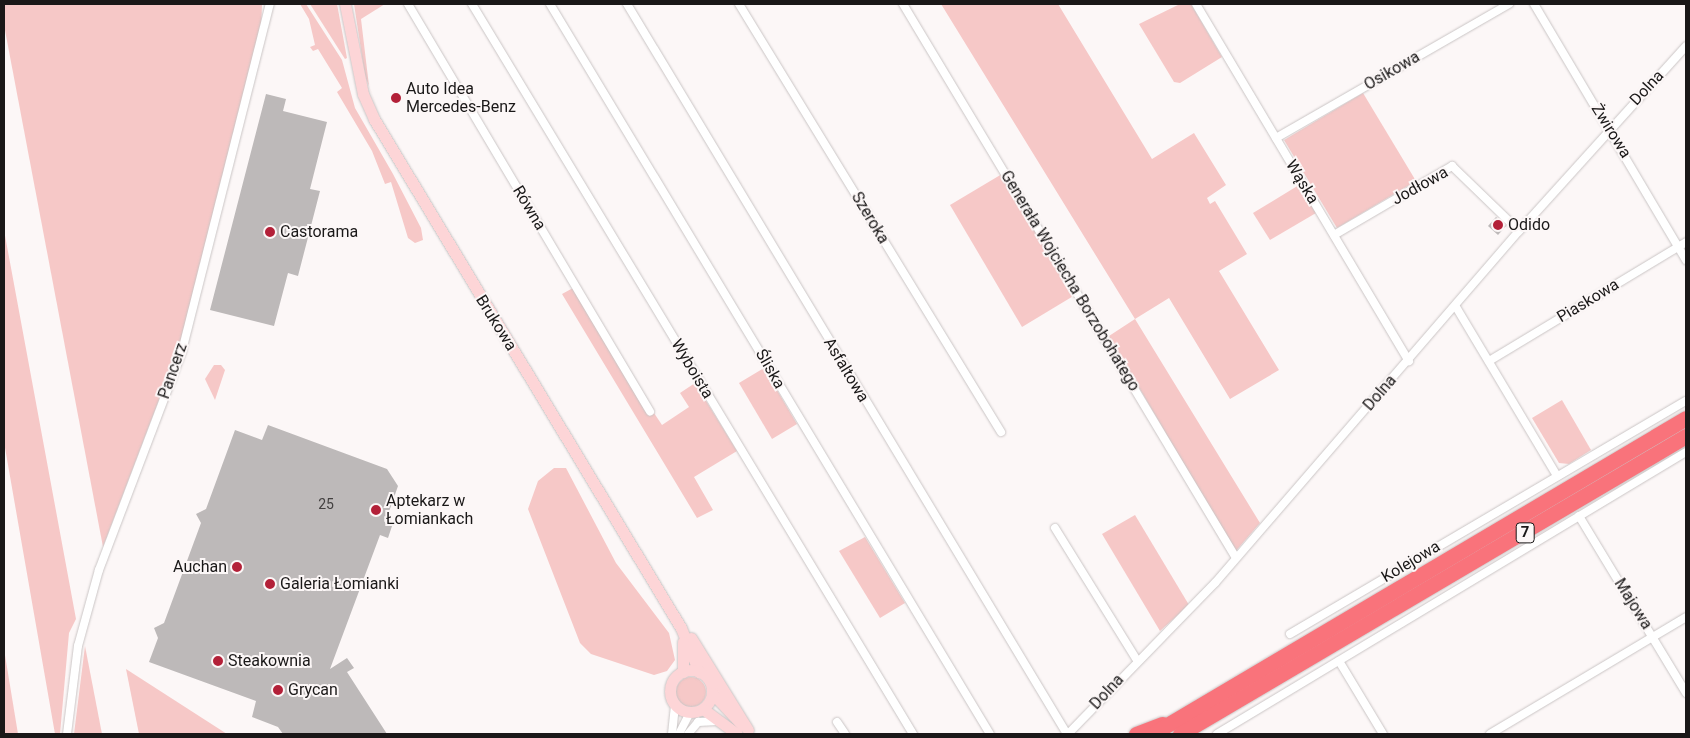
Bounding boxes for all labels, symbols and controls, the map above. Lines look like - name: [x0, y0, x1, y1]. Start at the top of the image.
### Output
- street label: Osikowa: [1361, 47, 1423, 95]
- street label: Dolna: [1626, 66, 1668, 110]
- place label: Auto Idea Mercedes-Benz: [406, 79, 516, 117]
- marker: Auto Idea Mercedes-Benz: [390, 92, 402, 104]
- street label: Żwirowa: [1587, 100, 1635, 162]
- street label: Wąska: [1281, 157, 1323, 207]
- street label: Jodłowa: [1389, 163, 1451, 209]
- street label: Generała Wojciecha Borzobohatego: [996, 167, 1144, 395]
- street label: Równa: [508, 182, 550, 234]
- street label: Szeroka: [847, 189, 893, 247]
- place label: Odido: [1508, 215, 1550, 235]
- marker: Odido: [1492, 219, 1504, 231]
- place label: Castorama: [280, 222, 358, 242]
- marker: Castorama: [264, 226, 276, 238]
- street label: Piaskowa: [1554, 275, 1622, 327]
- street label: Brukowa: [471, 292, 521, 354]
- street label: Asfaltowa: [819, 334, 873, 406]
- street label: Wyboista: [667, 336, 717, 402]
- street label: Pancerz: [155, 341, 191, 401]
- street label: Śliska: [751, 346, 789, 392]
- street label: Dolna: [1359, 371, 1401, 415]
- place label: Aptekarz w Łomiankach: [386, 491, 473, 529]
- house number: 25: [318, 496, 334, 512]
- marker: Aptekarz w Łomiankach: [370, 504, 382, 516]
- road number: 7: [1515, 520, 1535, 546]
- street label: Kolejowa: [1378, 537, 1444, 587]
- place label: Auchan: [173, 557, 227, 577]
- marker: Auchan: [231, 561, 243, 573]
- place label: Galeria Łomianki: [280, 574, 399, 594]
- street label: Majowa: [1610, 575, 1656, 633]
- marker: Galeria Łomianki: [264, 578, 276, 590]
- place label: Steakownia: [228, 651, 311, 671]
- marker: Steakownia: [212, 655, 224, 667]
- street label: Dolna: [1086, 670, 1128, 714]
- place label: Grycan: [288, 680, 338, 700]
- marker: Grycan: [272, 684, 284, 696]

